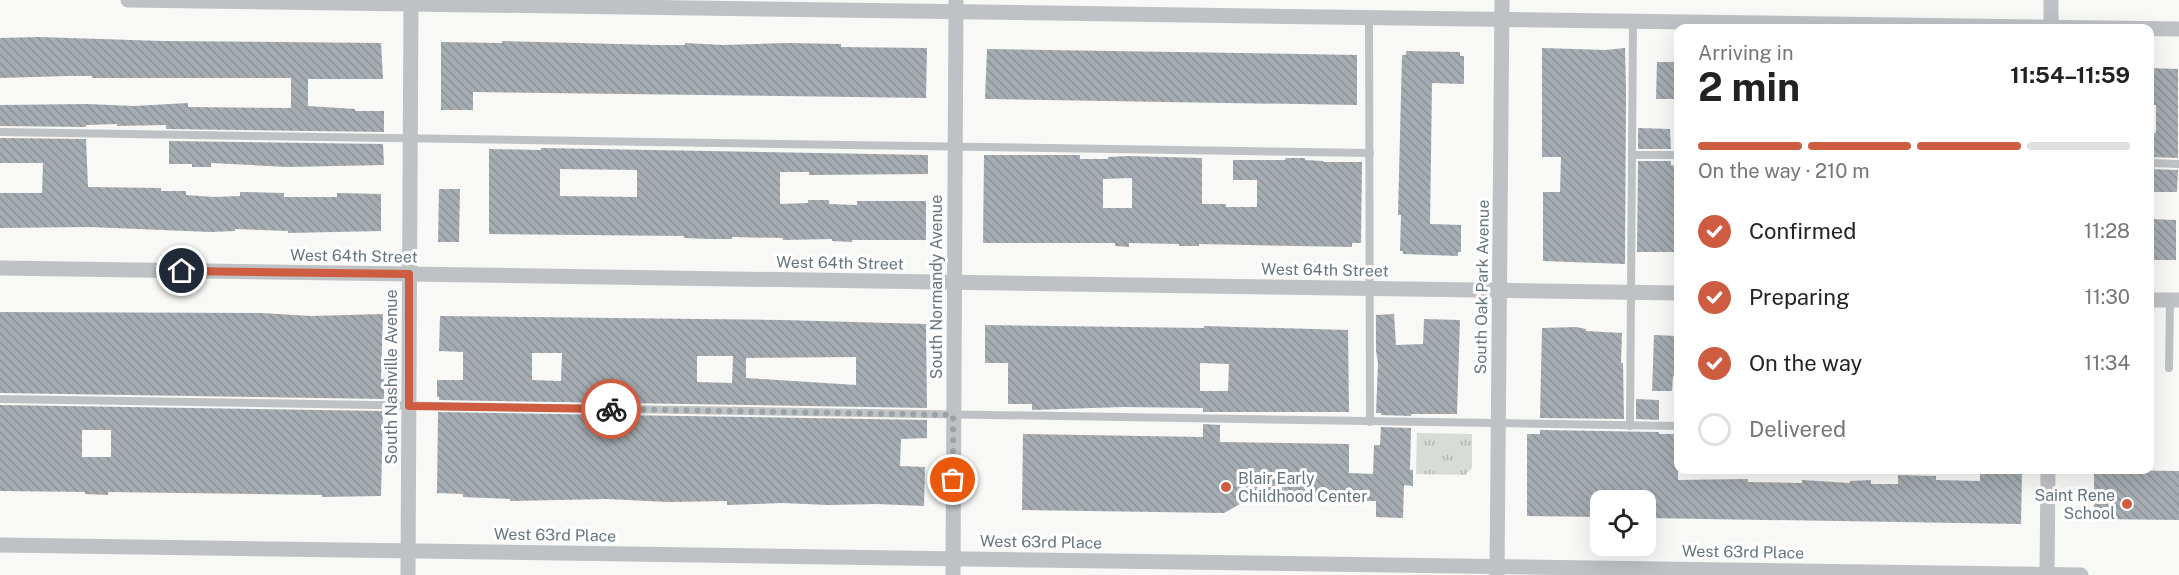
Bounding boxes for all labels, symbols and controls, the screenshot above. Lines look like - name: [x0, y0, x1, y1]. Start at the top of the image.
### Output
- text: Arriving in: [1698, 41, 1793, 65]
- text: 11:54–11:59: [2010, 62, 2130, 88]
- text: 2 min: [1698, 64, 1800, 110]
- text: On the way · 210 m: [1698, 159, 1870, 183]
- street label: South Normandy Avenue: [927, 195, 946, 379]
- street label: South Oak Park Avenue: [1471, 200, 1493, 374]
- icon: check: [1698, 215, 1731, 248]
- text: Confirmed: [1749, 218, 1856, 244]
- text: 11:28: [2084, 219, 2130, 243]
- pin: [156, 245, 207, 296]
- street label: West 64th Street: [290, 245, 418, 267]
- street label: West 64th Street: [776, 252, 904, 274]
- icon: home: [165, 254, 198, 287]
- street label: West 64th Street: [1261, 259, 1389, 281]
- icon: check: [1698, 281, 1731, 314]
- text: Preparing: [1749, 284, 1850, 310]
- text: 11:30: [2085, 285, 2130, 309]
- street label: South Nashville Avenue: [382, 289, 401, 465]
- icon: check: [1698, 347, 1731, 380]
- text: On the way: [1749, 350, 1862, 376]
- text: 11:34: [2084, 351, 2130, 375]
- courier: [581, 379, 641, 439]
- icon: bike: [595, 393, 628, 426]
- text: Delivered: [1749, 416, 1846, 442]
- pin: [927, 454, 978, 505]
- icon: bag: [936, 463, 969, 496]
- place label: Blair Early Childhood Center: [1238, 469, 1367, 506]
- marker: Blair Early Childhood Center: [1219, 480, 1233, 494]
- place label: Saint Rene School: [2035, 486, 2115, 523]
- map controls: [1590, 490, 1656, 556]
- button: locate: [1590, 490, 1656, 556]
- marker: Saint Rene School: [2120, 497, 2134, 511]
- street label: West 63rd Place: [494, 524, 616, 546]
- street label: West 63rd Place: [980, 531, 1102, 553]
- street label: West 63rd Place: [1682, 541, 1804, 563]

